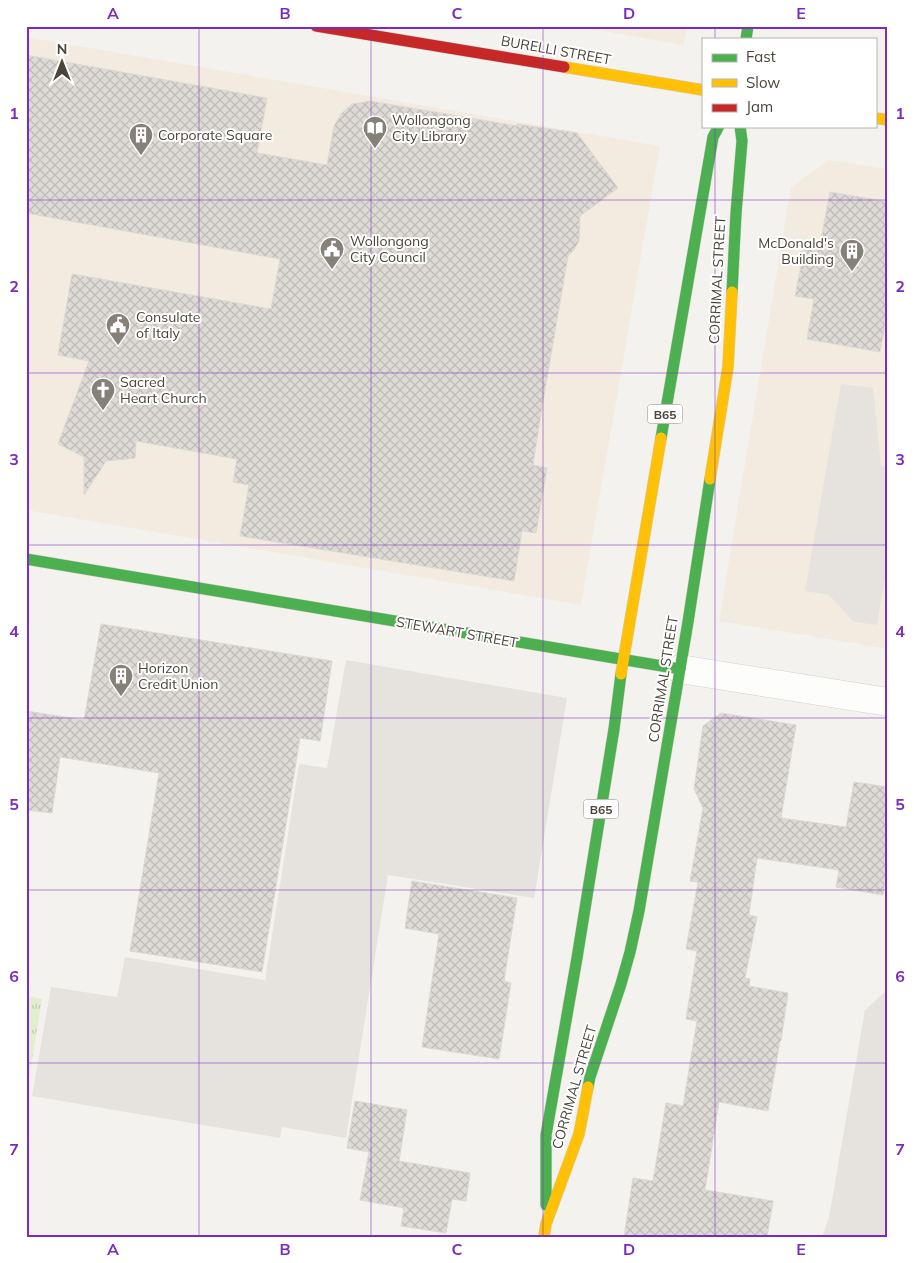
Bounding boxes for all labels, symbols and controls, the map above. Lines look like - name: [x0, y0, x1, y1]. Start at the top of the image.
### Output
- text: A: [107, 3, 119, 23]
- text: B: [279, 3, 291, 23]
- text: C: [452, 3, 463, 23]
- text: D: [623, 3, 635, 23]
- text: E: [796, 3, 806, 23]
- street label: BURELLI STREET: [499, 31, 613, 69]
- north arrow: [38, 38, 88, 88]
- legend: [702, 38, 876, 128]
- text: N: [57, 40, 67, 58]
- text: Fast: [746, 47, 776, 66]
- text: Slow: [746, 73, 780, 92]
- text: Jam: [746, 97, 773, 116]
- text: 1: [9, 103, 19, 123]
- text: 1: [895, 103, 905, 123]
- place label: Wollongong City Library: [392, 111, 471, 145]
- library icon: Wollongong City Library: [362, 115, 388, 149]
- building icon: Corporate Square: [128, 122, 154, 156]
- place label: Corporate Square: [158, 126, 272, 144]
- street label: CORRIMAL STREET: [705, 215, 729, 344]
- place label: Wollongong City Council: [350, 232, 429, 266]
- place label: McDonald's Building: [758, 234, 834, 268]
- public building icon: Wollongong City Council: [319, 236, 345, 270]
- building icon: McDonald's Building: [839, 238, 865, 272]
- text: 2: [9, 276, 19, 296]
- text: 2: [895, 276, 905, 296]
- place label: Consulate of Italy: [136, 308, 200, 342]
- public building icon: Consulate of Italy: [105, 312, 131, 346]
- place label: Sacred Heart Church: [120, 373, 207, 407]
- church icon: Sacred Heart Church: [90, 377, 116, 411]
- road number: B65: [648, 404, 682, 424]
- text: 3: [9, 449, 19, 469]
- text: 3: [895, 449, 905, 469]
- street label: STEWART STREET: [395, 612, 520, 652]
- street label: CORRIMAL STREET: [644, 614, 682, 744]
- text: 4: [9, 621, 19, 641]
- text: 4: [895, 621, 905, 641]
- place label: Horizon Credit Union: [138, 659, 218, 693]
- building icon: Horizon Credit Union: [108, 663, 134, 697]
- text: 5: [9, 794, 19, 814]
- text: 5: [895, 794, 905, 814]
- road number: B65: [584, 800, 618, 819]
- text: 6: [9, 966, 19, 986]
- text: 6: [895, 966, 905, 986]
- street label: CORRIMAL STREET: [548, 1022, 600, 1151]
- text: 7: [9, 1139, 19, 1159]
- text: 7: [895, 1139, 905, 1159]
- text: A: [107, 1239, 119, 1259]
- text: B: [279, 1239, 291, 1259]
- text: C: [452, 1239, 463, 1259]
- text: D: [623, 1239, 635, 1259]
- text: E: [796, 1239, 806, 1259]

